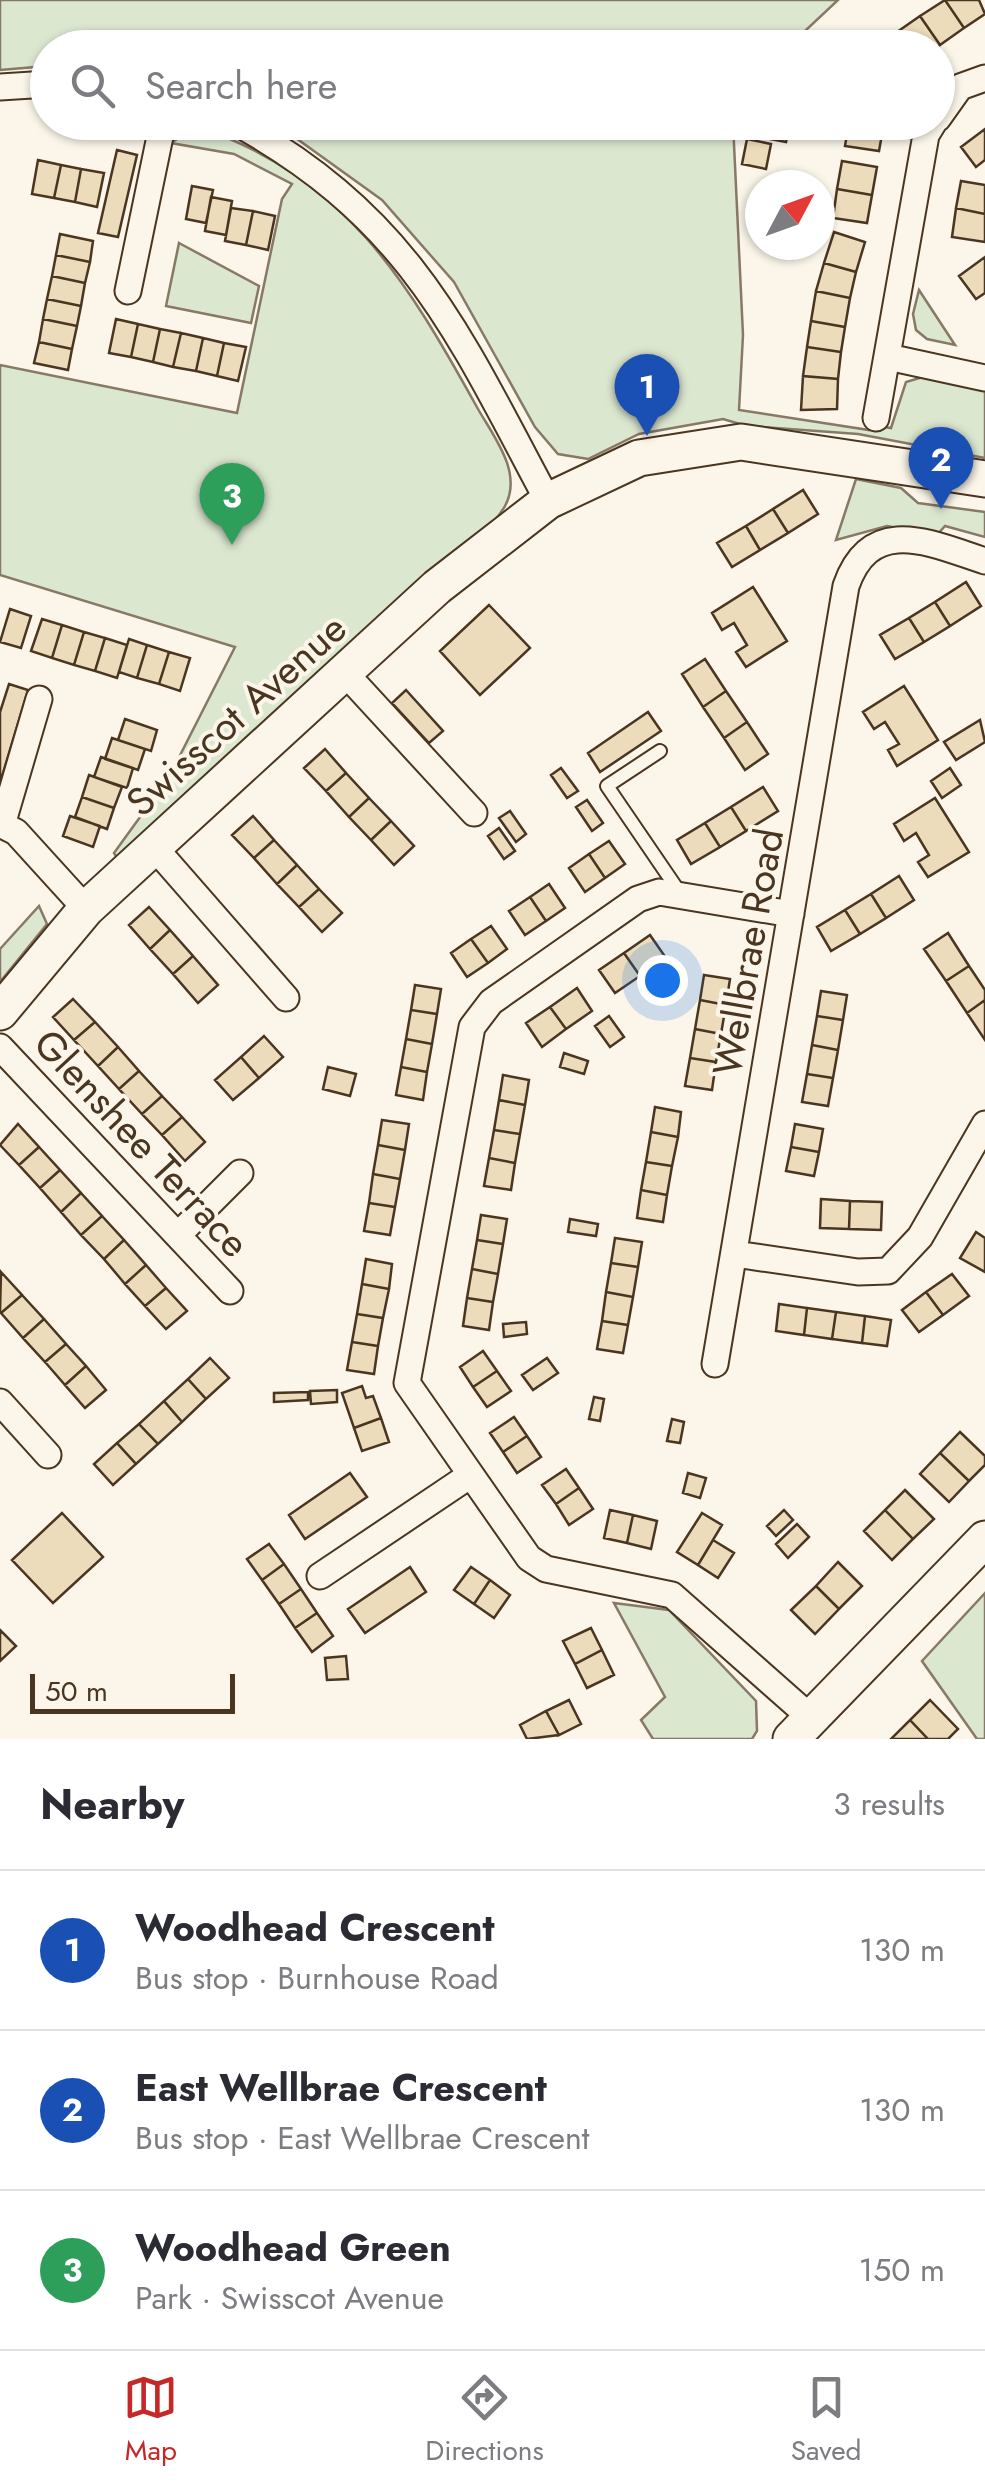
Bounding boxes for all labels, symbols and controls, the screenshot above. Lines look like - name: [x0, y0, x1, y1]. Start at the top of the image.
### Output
- search box: [30, 30, 955, 140]
- icon: search: [65, 58, 120, 113]
- text: Search here: [145, 58, 337, 113]
- north arrow: [745, 170, 835, 260]
- pin: 1: [614, 354, 680, 436]
- pin: 2: [908, 426, 974, 509]
- pin: 3: [200, 462, 264, 545]
- street label: Swisscot Avenue: [113, 600, 359, 830]
- street label: Wellbrae Road: [698, 824, 798, 1080]
- your location: [637, 955, 688, 1006]
- street label: Glenshee Terrace: [21, 1016, 263, 1270]
- scale bar: [30, 1669, 235, 1714]
- text: 50 m: [45, 1671, 108, 1712]
- text: Nearby: [40, 1774, 184, 1835]
- text: 3 results: [833, 1781, 945, 1827]
- text: Woodhead Crescent: [135, 1900, 495, 1955]
- text: 1: [64, 1927, 81, 1973]
- text: 130 m: [859, 1927, 945, 1973]
- text: Bus stop · Burnhouse Road: [135, 1955, 499, 2001]
- text: East Wellbrae Crescent: [135, 2060, 547, 2115]
- text: 2: [62, 2087, 83, 2133]
- text: 130 m: [859, 2087, 945, 2133]
- text: Bus stop · East Wellbrae Crescent: [135, 2115, 589, 2161]
- text: Woodhead Green: [135, 2220, 451, 2275]
- text: 3: [63, 2247, 82, 2293]
- text: 150 m: [859, 2247, 945, 2293]
- text: Park · Swisscot Avenue: [135, 2275, 444, 2321]
- tab: Map: [123, 2370, 178, 2471]
- tab: Directions: [425, 2370, 544, 2471]
- tab: Saved: [791, 2370, 862, 2471]

